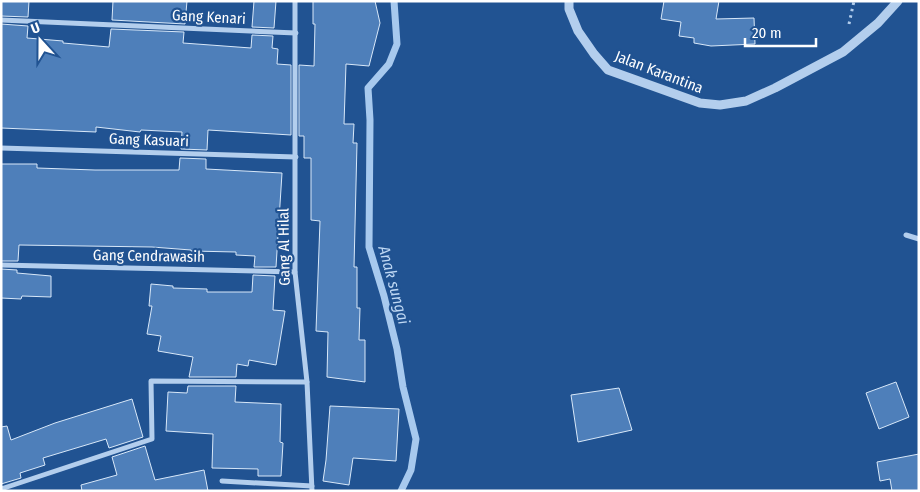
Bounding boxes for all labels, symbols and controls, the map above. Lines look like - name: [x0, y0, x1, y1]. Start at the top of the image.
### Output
- street label: Gang Kenari: [172, 6, 246, 28]
- north arrow: [15, 15, 65, 65]
- scale bar: [745, 15, 816, 47]
- text: U: [29, 19, 42, 38]
- text: 20 m: [752, 24, 782, 42]
- street label: Jalan Karantina: [612, 47, 706, 97]
- street label: Gang Kasuari: [109, 130, 189, 150]
- street label: Gang Al Hilal: [274, 208, 294, 286]
- water label: Anak sungai: [374, 243, 414, 326]
- street label: Gang Cendrawasih: [93, 246, 205, 266]

